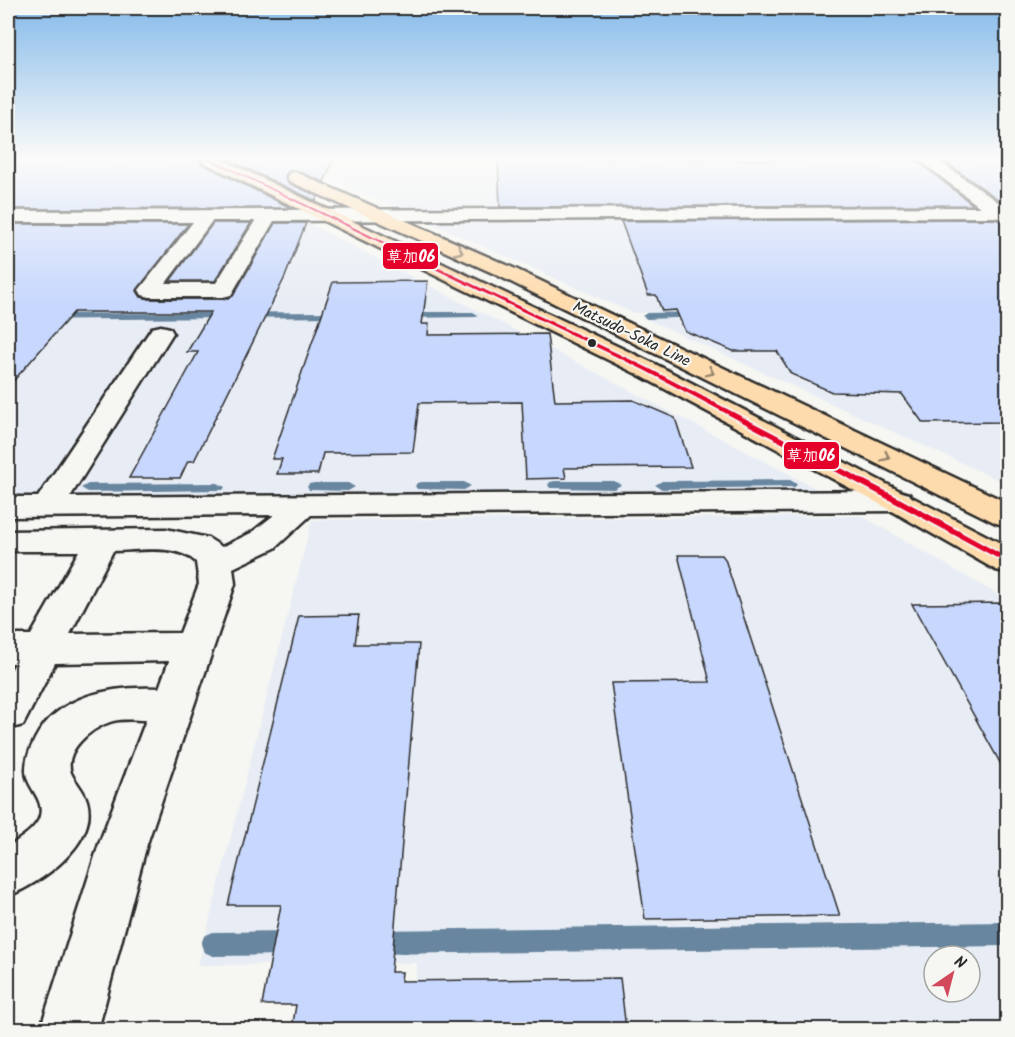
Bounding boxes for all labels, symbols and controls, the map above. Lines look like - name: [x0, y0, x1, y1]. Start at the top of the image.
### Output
- line badge: 草加06: [382, 242, 439, 270]
- one-way arrow: [453, 243, 464, 255]
- text: 草加06: [387, 245, 436, 270]
- street label: Matsudo-Soka Line: [568, 295, 695, 374]
- unlabelled marker: [586, 337, 598, 349]
- one-way arrow: [704, 364, 715, 376]
- line badge: 草加06: [783, 441, 840, 470]
- text: 草加06: [787, 444, 836, 469]
- one-way arrow: [879, 449, 890, 461]
- north arrow: [922, 944, 982, 1004]
- text: N: [948, 950, 971, 976]

